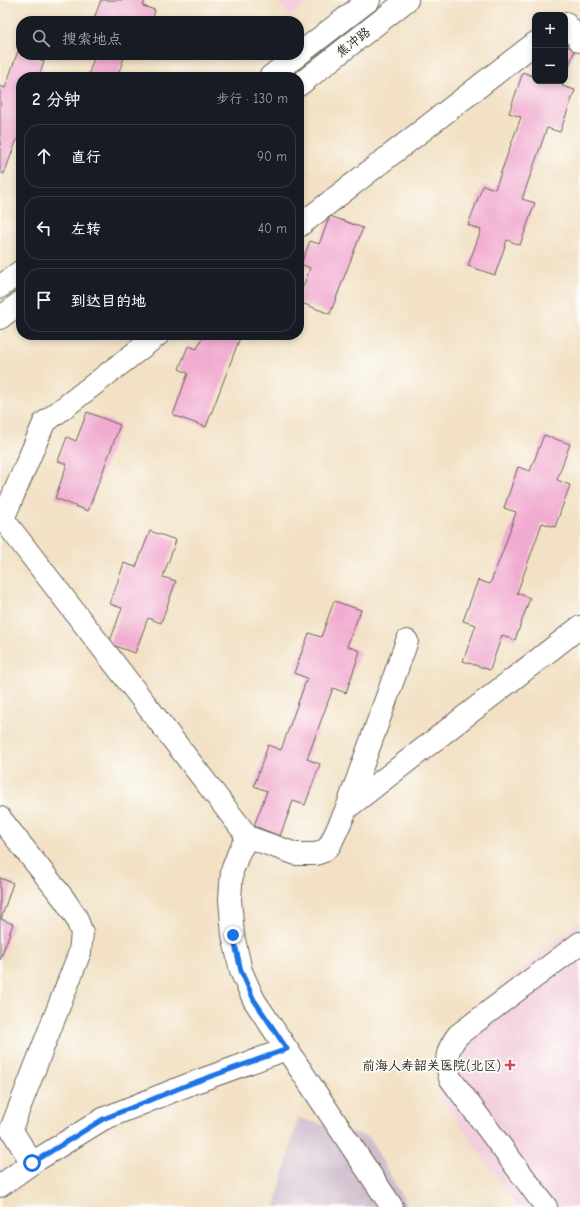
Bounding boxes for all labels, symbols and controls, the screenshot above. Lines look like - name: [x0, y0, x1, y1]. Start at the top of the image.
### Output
- map controls: [532, 12, 568, 84]
- button: +: [532, 12, 568, 48]
- search box: [16, 16, 304, 60]
- street label: 焦冲路: [333, 24, 373, 60]
- icon: search: [30, 27, 52, 49]
- text: 搜索地点: [62, 30, 122, 48]
- button: −: [532, 48, 568, 84]
- text: 2 分钟: [32, 90, 81, 109]
- text: 步行 · 130 m: [216, 91, 288, 106]
- icon: ahead: [33, 145, 55, 167]
- text: 直行: [71, 148, 101, 166]
- text: 90 m: [257, 149, 287, 164]
- icon: left: [33, 217, 55, 239]
- text: 左转: [71, 220, 101, 238]
- text: 40 m: [258, 221, 287, 236]
- icon: arrive: [33, 289, 55, 311]
- text: 到达目的地: [71, 292, 146, 310]
- route end: [224, 926, 242, 944]
- place label: 前海人寿韶关医院(北区): [362, 1058, 501, 1073]
- marker: 前海人寿韶关医院(北区): [504, 1059, 516, 1071]
- route start: [23, 1154, 41, 1172]

